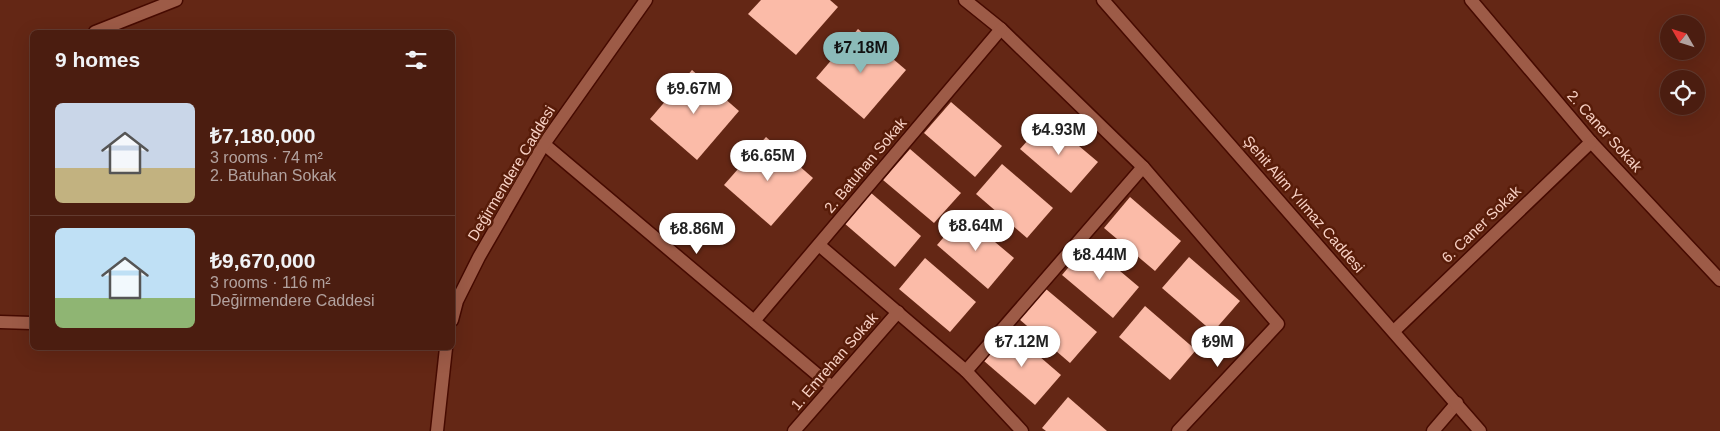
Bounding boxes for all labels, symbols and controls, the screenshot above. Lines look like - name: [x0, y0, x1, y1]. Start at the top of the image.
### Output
- north arrow: [1660, 15, 1705, 60]
- map controls: [1660, 15, 1705, 115]
- pin: ₺7.18M: [820, 32, 902, 74]
- text: ₺7.18M: [834, 39, 888, 56]
- icon: filters: [402, 46, 430, 74]
- text: 9 homes: [55, 48, 140, 71]
- button: locate: [1660, 70, 1705, 115]
- pin: ₺9.67M: [653, 72, 735, 115]
- text: ₺9.67M: [667, 80, 721, 97]
- street label: 2. Caner Sokak: [1564, 87, 1646, 175]
- street label: Değirmendere Caddesi: [464, 103, 558, 243]
- street label: 2. Batuhan Sokak: [820, 114, 910, 216]
- pin: ₺4.93M: [1018, 114, 1100, 156]
- text: ₺4.93M: [1032, 121, 1086, 138]
- icon: home: [95, 123, 155, 183]
- text: ₺7,180,000: [210, 124, 315, 147]
- street label: Şehit Alim Yılmaz Caddesi: [1240, 132, 1368, 276]
- pin: ₺6.65M: [727, 140, 809, 182]
- text: ₺6.65M: [741, 147, 795, 164]
- text: 3 rooms · 74 m²: [210, 149, 323, 166]
- text: 2. Batuhan Sokak: [210, 167, 336, 184]
- street label: 6. Caner Sokak: [1438, 182, 1524, 266]
- pin: ₺8.64M: [935, 210, 1017, 252]
- pin: ₺8.86M: [656, 212, 738, 255]
- text: ₺8.64M: [949, 217, 1003, 234]
- text: ₺8.86M: [670, 220, 724, 237]
- pin: ₺8.44M: [1059, 238, 1141, 281]
- text: ₺8.44M: [1073, 246, 1127, 263]
- icon: home: [95, 248, 155, 308]
- text: ₺9,670,000: [210, 249, 315, 272]
- text: 3 rooms · 116 m²: [210, 274, 331, 291]
- text: Değirmendere Caddesi: [210, 292, 375, 309]
- street label: 1. Emrehan Sokak: [787, 308, 881, 413]
- pin: ₺7.12M: [981, 326, 1063, 368]
- pin: ₺9M: [1194, 326, 1242, 368]
- text: ₺7.12M: [995, 333, 1049, 350]
- text: ₺9M: [1202, 333, 1234, 350]

